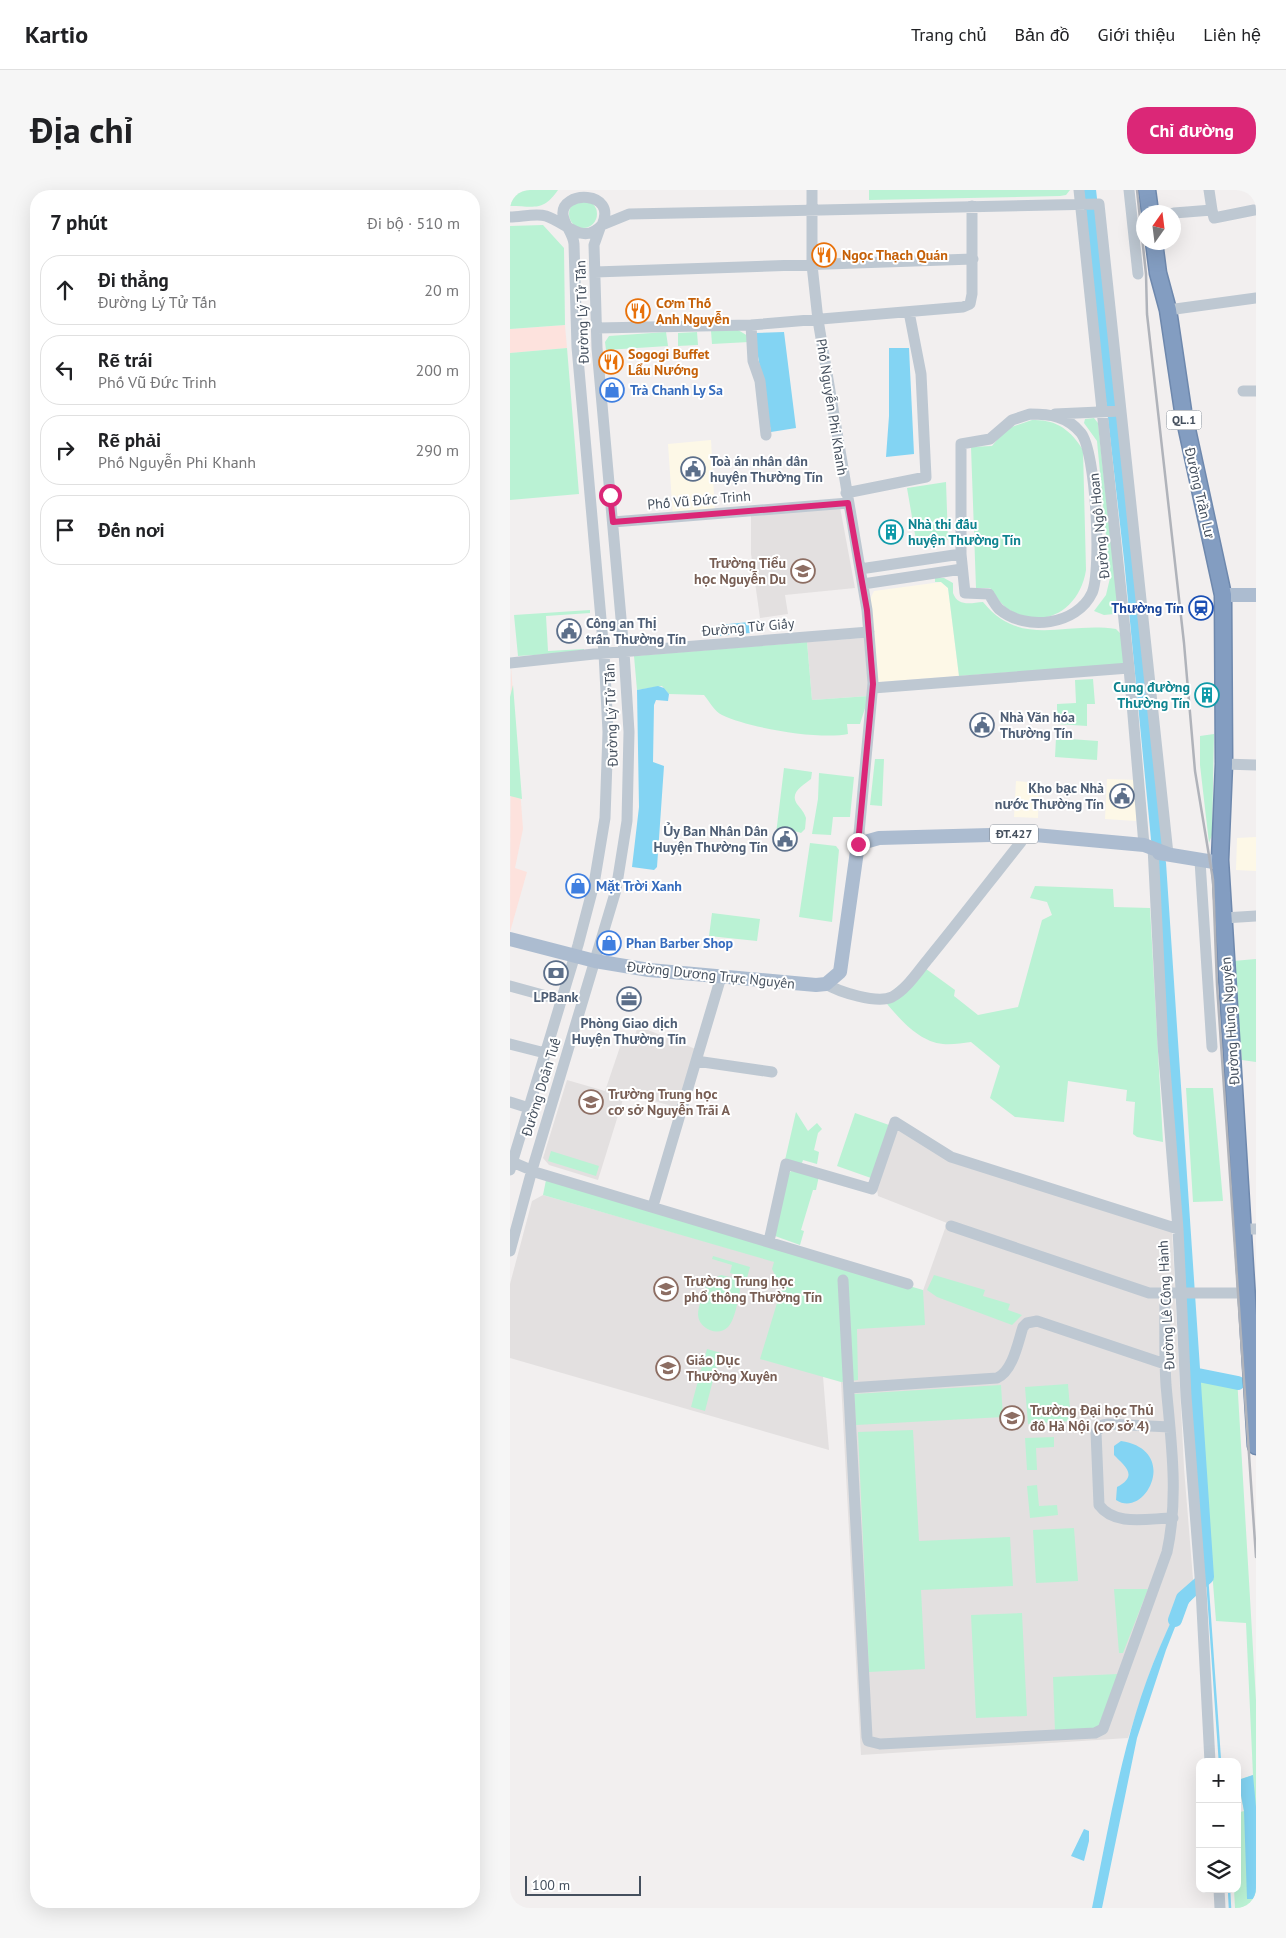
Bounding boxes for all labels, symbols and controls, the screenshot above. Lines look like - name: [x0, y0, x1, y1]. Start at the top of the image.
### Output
- text: Kartio: [25, 19, 88, 50]
- text: Trang chủ: [911, 23, 987, 46]
- text: Bản đồ: [1015, 23, 1069, 46]
- text: Giới thiệu: [1097, 23, 1175, 46]
- text: Liên hệ: [1203, 23, 1261, 46]
- text: Địa chỉ: [30, 107, 133, 153]
- button: Chỉ đường: [1127, 107, 1256, 154]
- north arrow: [1136, 205, 1181, 250]
- text: 7 phút: [50, 209, 108, 236]
- text: Đi bộ · 510 m: [367, 213, 460, 233]
- restaurant icon: Ngọc Thạch Quán: [811, 242, 837, 268]
- place label: Ngọc Thạch Quán: [842, 246, 948, 264]
- street label: Đường Lý Tử Tấn: [571, 260, 593, 365]
- text: Đi thẳng: [98, 268, 169, 292]
- icon: ahead: [51, 276, 79, 304]
- text: 20 m: [424, 280, 459, 300]
- text: Đường Lý Tử Tấn: [98, 292, 216, 312]
- place label: Cơm Thố Anh Nguyễn: [656, 294, 730, 328]
- restaurant icon: Cơm Thố Anh Nguyễn: [625, 298, 651, 324]
- street label: Phố Nguyễn Phi Khanh: [812, 337, 852, 477]
- place label: Sogogi Buffet Lẩu Nướng: [628, 345, 710, 379]
- text: Rẽ trái: [98, 348, 153, 372]
- restaurant icon: Sogogi Buffet Lẩu Nướng: [598, 349, 624, 375]
- icon: left: [51, 356, 79, 384]
- text: 200 m: [416, 360, 459, 380]
- text: Phố Vũ Đức Trinh: [98, 372, 217, 392]
- shop icon: Trà Chanh Ly Sa: [599, 377, 625, 403]
- place label: Trà Chanh Ly Sa: [630, 381, 723, 399]
- road number: QL.1: [1166, 410, 1202, 430]
- text: Rẽ phải: [98, 428, 161, 452]
- icon: right: [51, 436, 79, 464]
- text: 290 m: [416, 440, 459, 460]
- street label: Đường Trần Lư: [1181, 445, 1219, 540]
- text: Phố Nguyễn Phi Khanh: [98, 452, 256, 472]
- place label: Toà án nhân dân huyện Thường Tín: [710, 452, 823, 486]
- public building icon: Toà án nhân dân huyện Thường Tín: [680, 456, 706, 482]
- street label: Đường Ngô Hoan: [1084, 472, 1114, 581]
- route start: [599, 484, 622, 507]
- street label: Phố Vũ Đức Trinh: [647, 487, 751, 513]
- place label: Nhà thi đấu huyện Thường Tín: [908, 515, 1021, 549]
- icon: arrive: [51, 516, 79, 544]
- text: Đến nơi: [98, 518, 165, 542]
- building icon: Nhà thi đấu huyện Thường Tín: [878, 519, 904, 545]
- place label: Trường Tiểu học Nguyễn Du: [694, 554, 786, 588]
- school or university icon: Trường Tiểu học Nguyễn Du: [790, 558, 816, 584]
- station icon: Thường Tín: [1188, 595, 1214, 621]
- place label: Thường Tín: [1111, 599, 1184, 617]
- place label: Công an Thị trấn Thường Tín: [586, 614, 686, 648]
- street label: Đường Từ Giấy: [700, 614, 796, 640]
- public building icon: Công an Thị trấn Thường Tín: [556, 618, 582, 644]
- street label: Đường Lý Tử Tấn: [600, 663, 622, 768]
- place label: Cung đường Thường Tín: [1113, 678, 1190, 712]
- building icon: Cung đường Thường Tín: [1194, 682, 1220, 708]
- place label: Nhà Văn hóa Thường Tín: [1000, 708, 1075, 742]
- public building icon: Nhà Văn hóa Thường Tín: [969, 712, 995, 738]
- place label: Kho bạc Nhà nước Thường Tín: [995, 779, 1104, 813]
- public building icon: Kho bạc Nhà nước Thường Tín: [1109, 783, 1135, 809]
- place label: Ủy Ban Nhân Dân Huyện Thường Tín: [654, 822, 768, 856]
- road number: ĐT.427: [990, 824, 1038, 844]
- public building icon: Ủy Ban Nhân Dân Huyện Thường Tín: [772, 826, 798, 852]
- route end: [847, 833, 870, 856]
- shop icon: Mặt Trời Xanh: [565, 873, 591, 899]
- place label: Mặt Trời Xanh: [596, 877, 682, 895]
- shop icon: Phan Barber Shop: [596, 930, 622, 956]
- place label: Phan Barber Shop: [626, 934, 734, 952]
- street label: Đường Hùng Nguyên: [1217, 956, 1244, 1087]
- street label: Đường Dương Trực Nguyên: [625, 957, 796, 993]
- bank icon: LPBank: [543, 960, 569, 986]
- office icon: Phòng Giao dịch Huyện Thường Tín: [616, 986, 642, 1012]
- place label: LPBank: [534, 988, 579, 1006]
- place label: Phòng Giao dịch Huyện Thường Tín: [572, 1014, 686, 1048]
- street label: Đường Doãn Tuế: [517, 1035, 565, 1139]
- place label: Trường Trung học cơ sở Nguyễn Trãi A: [608, 1085, 730, 1119]
- school or university icon: Trường Trung học cơ sở Nguyễn Trãi A: [578, 1089, 604, 1115]
- street label: Đường Lê Công Hành: [1154, 1240, 1178, 1371]
- place label: Trường Trung học phổ thông Thường Tín: [684, 1272, 822, 1306]
- school or university icon: Trường Trung học phổ thông Thường Tín: [653, 1276, 679, 1302]
- place label: Giáo Dục Thường Xuyên: [686, 1351, 777, 1385]
- school or university icon: Giáo Dục Thường Xuyên: [655, 1355, 681, 1381]
- place label: Trường Đại học Thủ đô Hà Nội (cơ sở 4): [1030, 1401, 1154, 1435]
- school or university icon: Trường Đại học Thủ đô Hà Nội (cơ sở 4): [999, 1405, 1025, 1431]
- map controls: [1196, 1758, 1241, 1893]
- button: +: [1196, 1758, 1241, 1803]
- button: −: [1196, 1803, 1241, 1848]
- button: layers: [1196, 1848, 1241, 1893]
- scale bar: [525, 1873, 641, 1896]
- text: 100 m: [532, 1876, 570, 1894]

